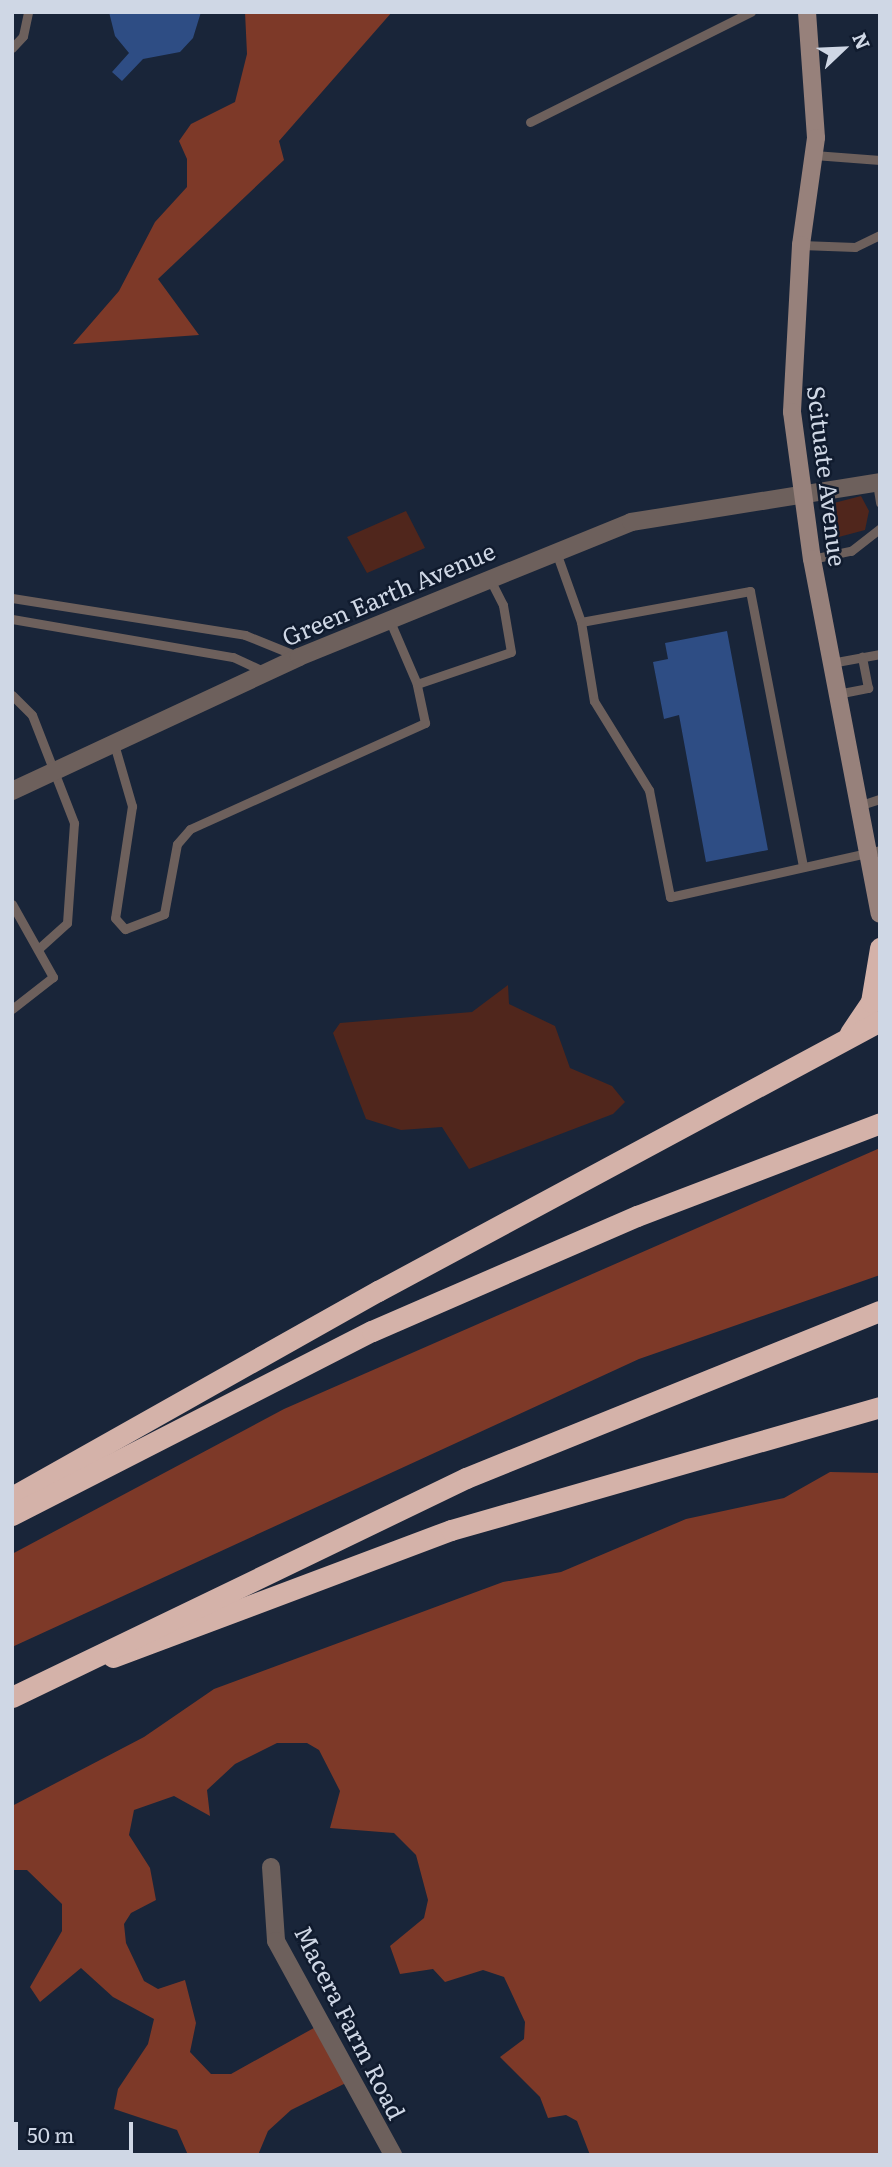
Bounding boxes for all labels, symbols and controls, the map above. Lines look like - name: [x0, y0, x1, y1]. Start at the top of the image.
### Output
- north arrow: [808, 14, 878, 84]
- text: N: [846, 28, 878, 54]
- street label: Scituate Avenue: [803, 384, 853, 568]
- street label: Green Earth Avenue: [277, 535, 499, 651]
- street label: Macera Farm Road: [290, 1920, 412, 2124]
- scale bar: [18, 2108, 136, 2152]
- text: 50 m: [27, 2118, 74, 2149]

